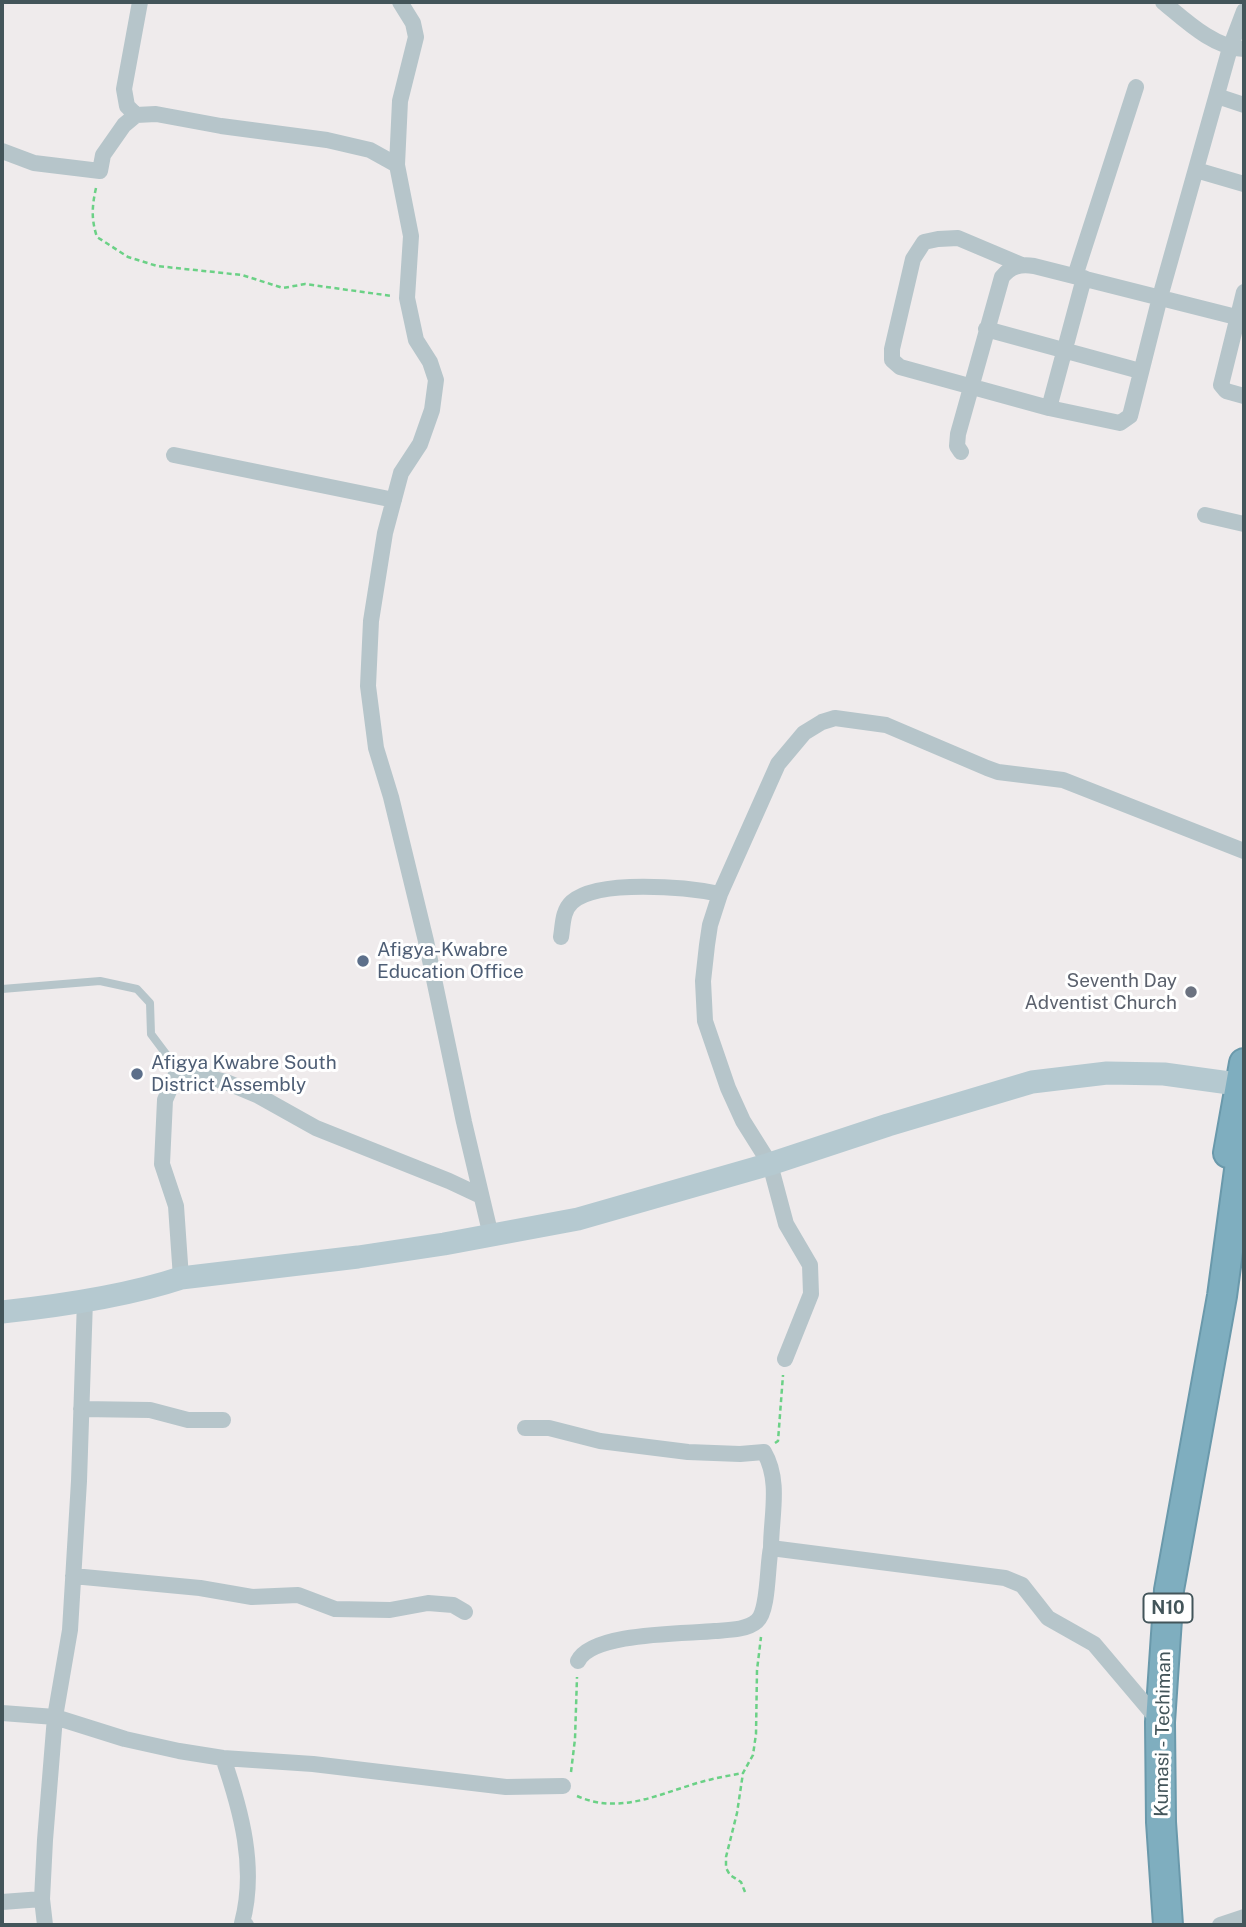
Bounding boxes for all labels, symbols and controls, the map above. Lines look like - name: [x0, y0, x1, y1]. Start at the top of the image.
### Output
- place label: Afigya-Kwabre Education Office: [377, 939, 524, 983]
- marker: Afigya-Kwabre Education Office: [355, 953, 371, 969]
- place label: Seventh Day Adventist Church: [1025, 970, 1177, 1014]
- marker: Seventh Day Adventist Church: [1183, 984, 1199, 1000]
- place label: Afigya Kwabre South District Assembly: [151, 1052, 337, 1096]
- marker: Afigya Kwabre South District Assembly: [129, 1066, 145, 1082]
- road number: N10: [1144, 1594, 1192, 1623]
- street label: Kumasi - Techiman: [1150, 1651, 1176, 1817]

